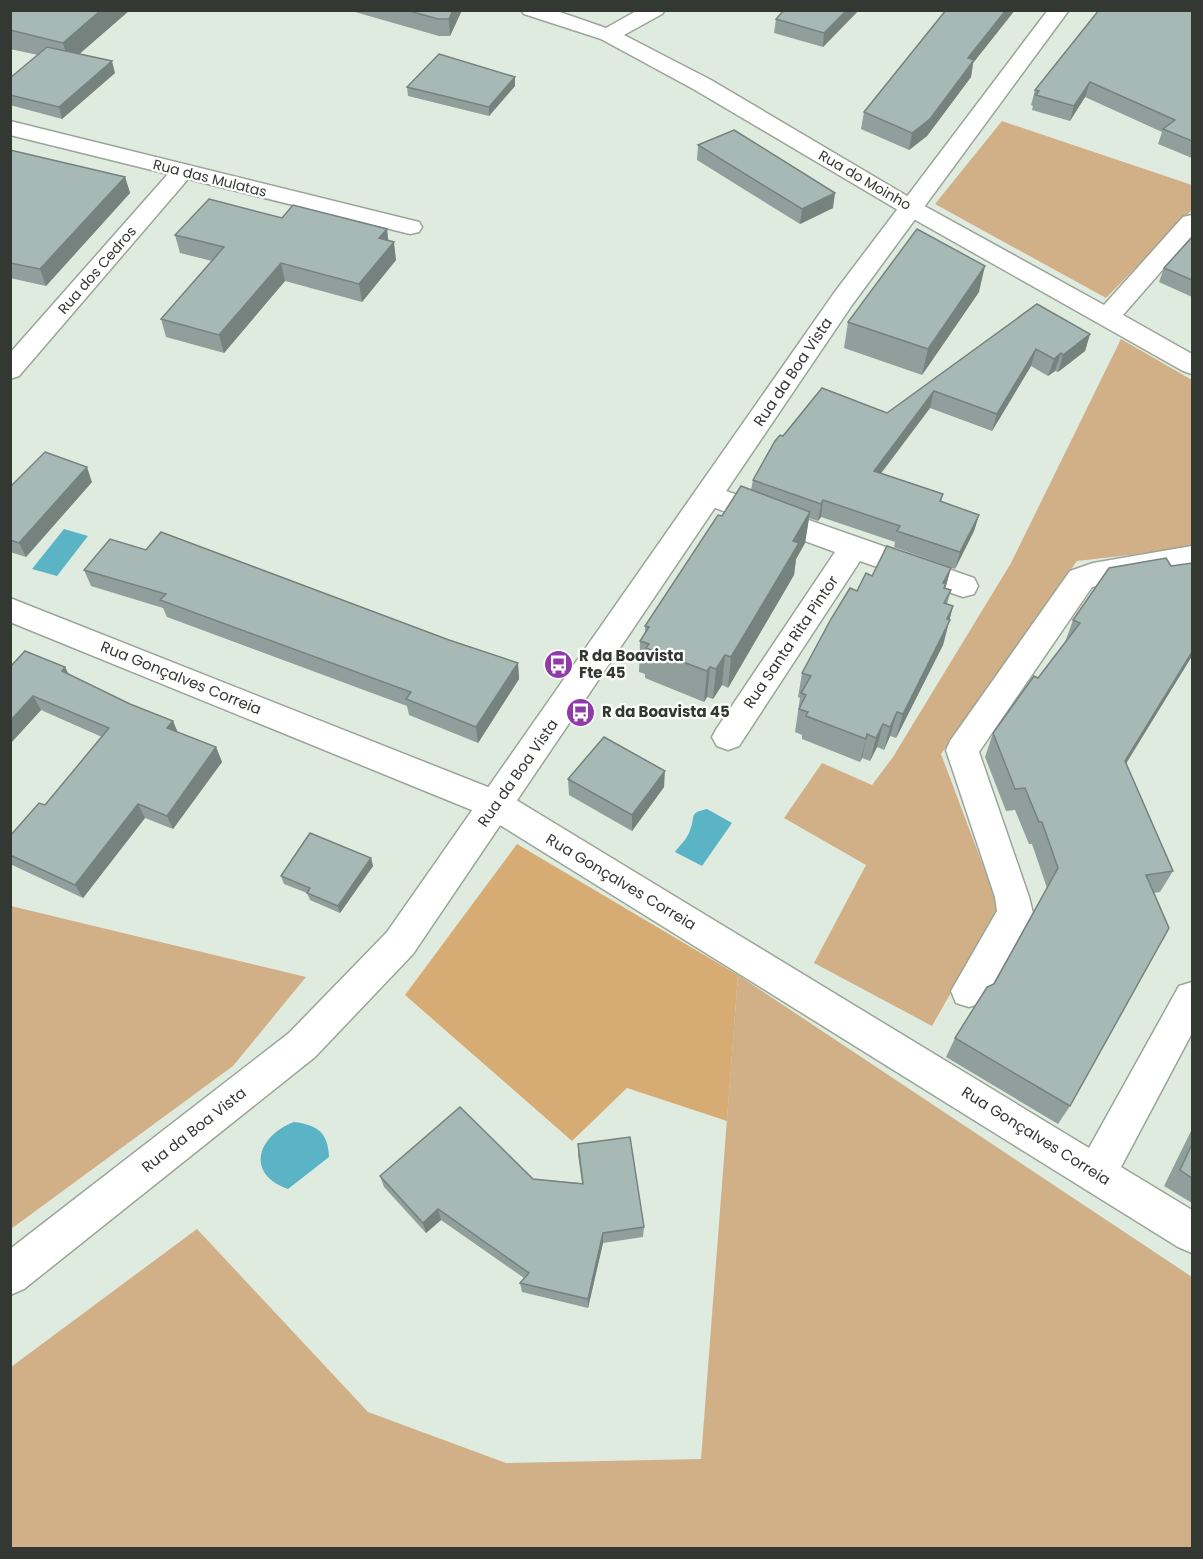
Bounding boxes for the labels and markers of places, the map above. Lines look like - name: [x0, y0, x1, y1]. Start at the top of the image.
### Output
- place label: R da Boavista Fte 45: [579, 645, 684, 683]
- bus stop icon: R da Boavista Fte 45: [542, 649, 574, 681]
- bus stop icon: R da Boavista 45: [565, 696, 597, 728]
- place label: R da Boavista 45: [602, 701, 730, 722]

